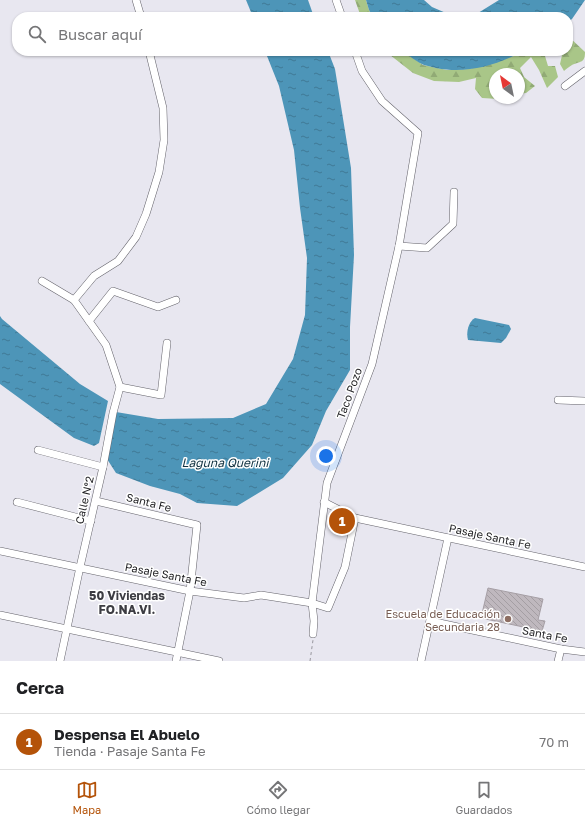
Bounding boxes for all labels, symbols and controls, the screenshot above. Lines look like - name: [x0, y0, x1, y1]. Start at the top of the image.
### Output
- search box: [12, 12, 573, 56]
- icon: search: [26, 23, 48, 45]
- text: Buscar aquí: [58, 25, 142, 43]
- north arrow: [489, 68, 525, 104]
- street label: Taco Pozo: [334, 365, 364, 420]
- your location: [316, 446, 336, 466]
- water label: Laguna Querini: [181, 455, 270, 470]
- street label: Calle N°2: [72, 475, 96, 525]
- street label: Santa Fe: [125, 490, 173, 514]
- pin: 1: [329, 506, 355, 536]
- street label: Pasaje Santa Fe: [448, 521, 532, 551]
- street label: Pasaje Santa Fe: [124, 560, 208, 588]
- district label: 50 Viviendas FO.NA.VI.: [89, 588, 165, 617]
- place label: Escuela de Educación Secundaria 28: [386, 607, 500, 633]
- marker: Escuela de Educación Secundaria 28: [503, 614, 513, 624]
- street label: Santa Fe: [521, 623, 569, 645]
- text: Cerca: [16, 677, 64, 698]
- text: Despensa El Abuelo: [54, 725, 200, 743]
- text: 1: [26, 734, 32, 750]
- text: 70 m: [539, 734, 569, 750]
- text: Tienda · Pasaje Santa Fe: [54, 743, 206, 759]
- tab: Mapa: [73, 779, 101, 816]
- tab: Cómo llegar: [246, 779, 310, 816]
- tab: Guardados: [455, 779, 512, 816]

